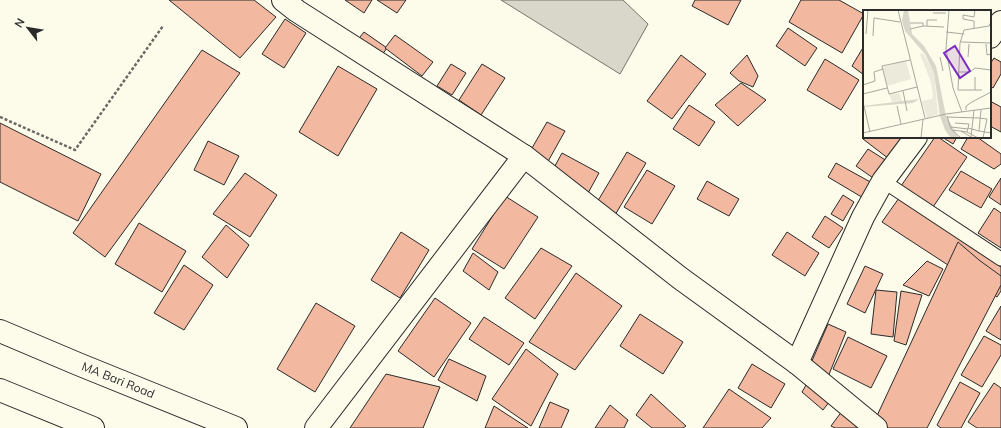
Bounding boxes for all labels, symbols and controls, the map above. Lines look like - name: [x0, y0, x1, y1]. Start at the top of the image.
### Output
- north arrow: [8, 8, 48, 48]
- inset map: [863, 10, 991, 138]
- text: N: [11, 16, 28, 30]
- street label: MA Bari Road: [80, 358, 157, 401]

